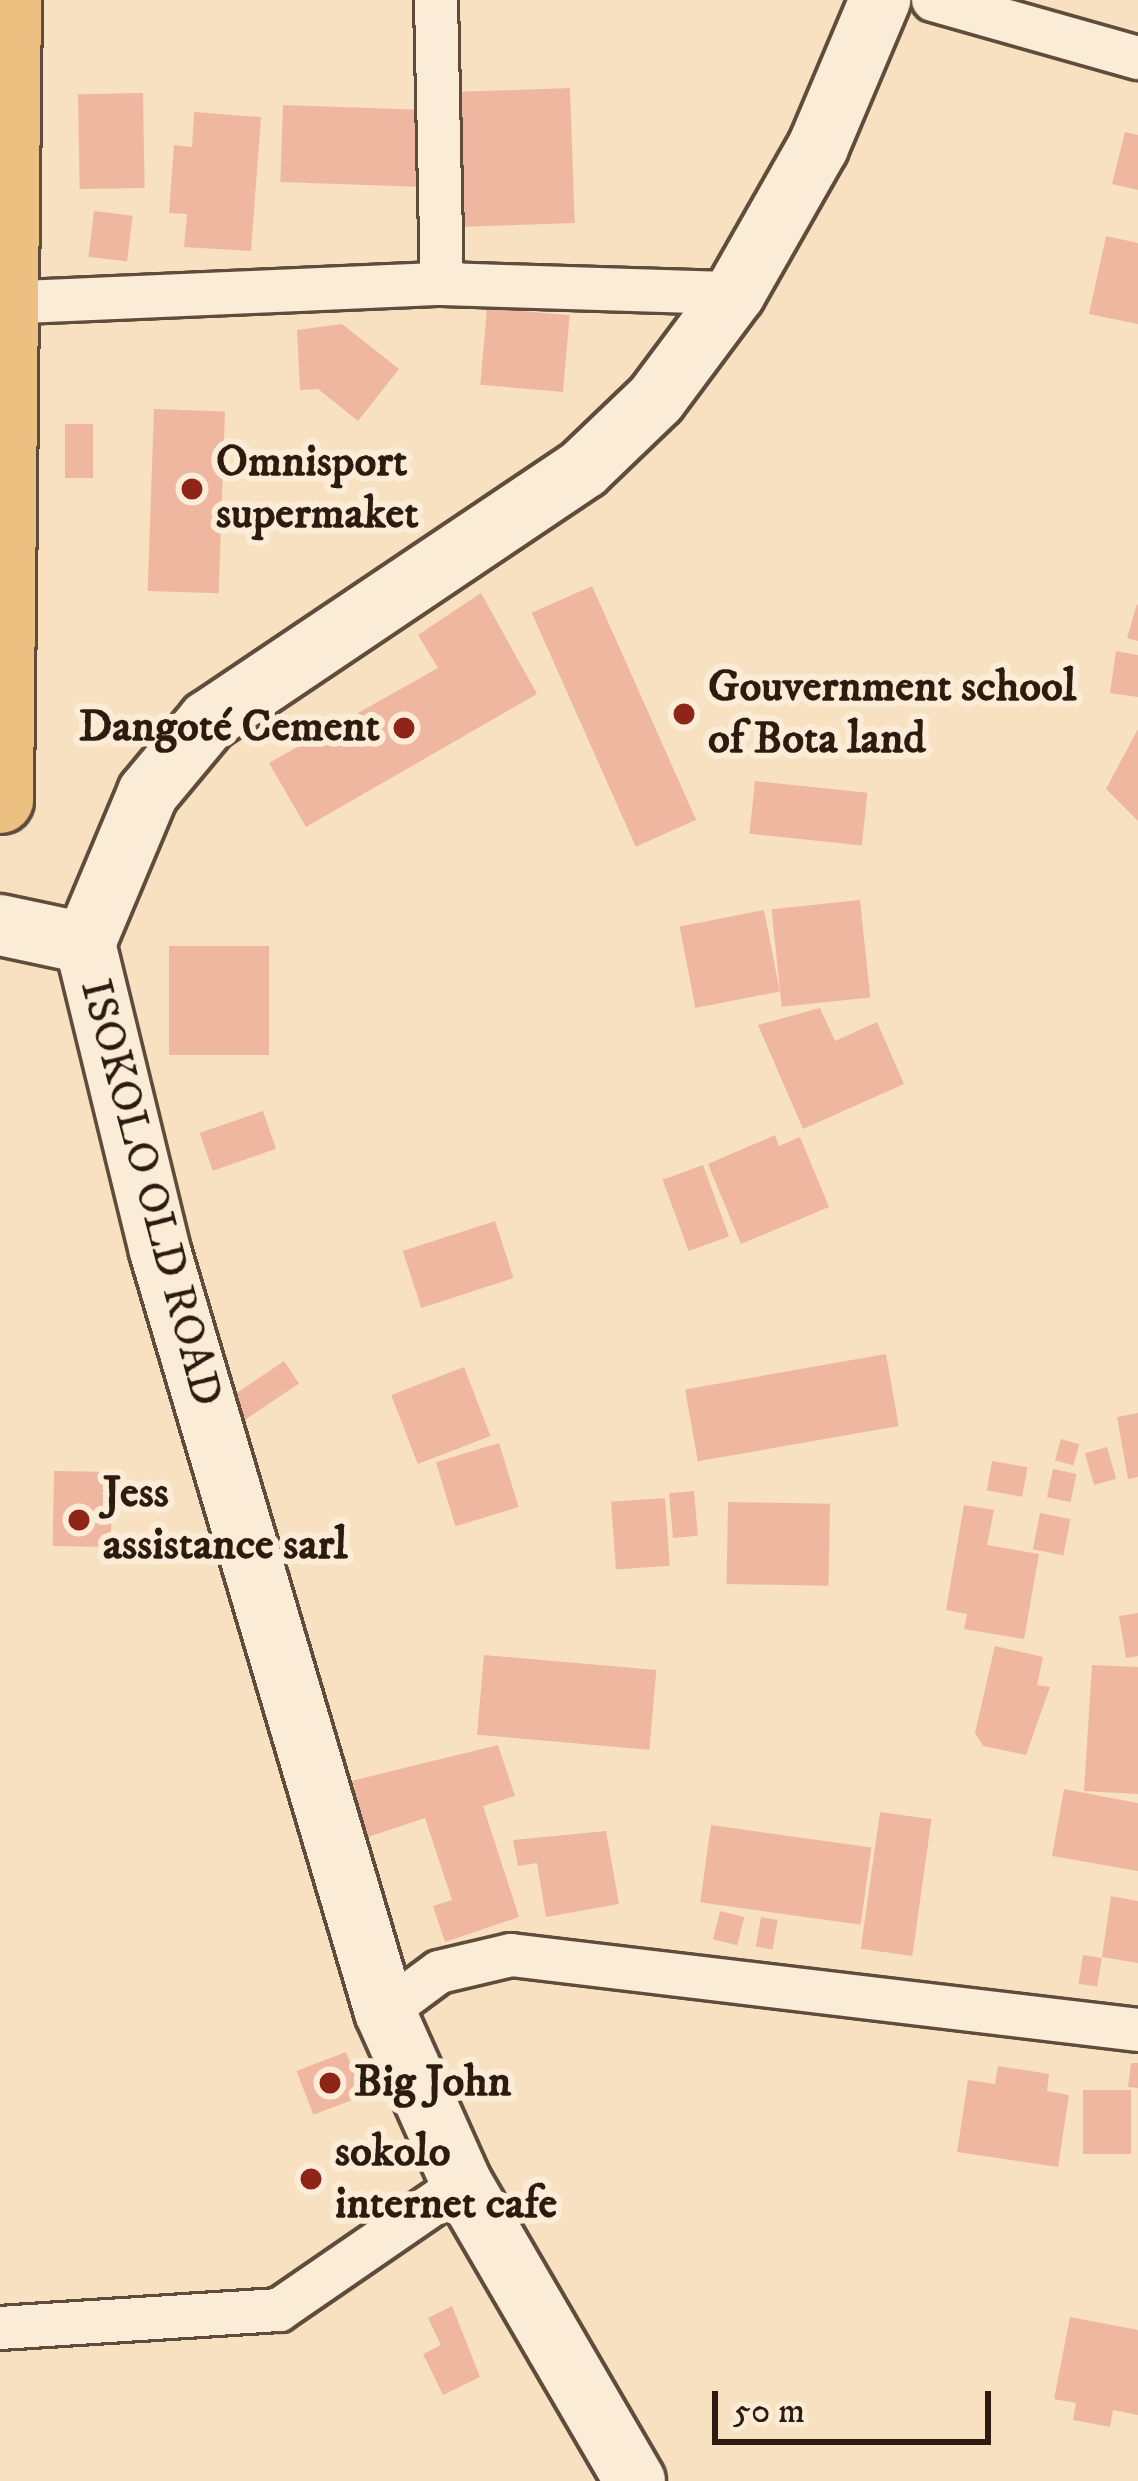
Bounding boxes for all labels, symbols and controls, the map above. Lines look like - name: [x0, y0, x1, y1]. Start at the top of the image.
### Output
- place label: Omnisport supermaket: [216, 436, 419, 542]
- marker: Omnisport supermaket: [179, 476, 205, 502]
- place label: Gouvernment school of Bota land: [708, 661, 1076, 767]
- place label: Dangoté Cement: [79, 701, 380, 755]
- marker: Gouvernment school of Bota land: [671, 701, 697, 727]
- marker: Dangoté Cement: [391, 715, 417, 741]
- street label: ISOKOLO OLD ROAD: [67, 974, 233, 1412]
- place label: Jess assistance sarl: [103, 1467, 348, 1573]
- marker: Jess assistance sarl: [66, 1507, 92, 1533]
- place label: Big John: [354, 2056, 511, 2110]
- marker: Big John: [317, 2070, 343, 2096]
- place label: sokolo internet cafe: [335, 2126, 557, 2232]
- marker: sokolo internet cafe: [298, 2166, 324, 2192]
- scale bar: [718, 2367, 997, 2441]
- text: 50 m: [733, 2389, 805, 2434]

